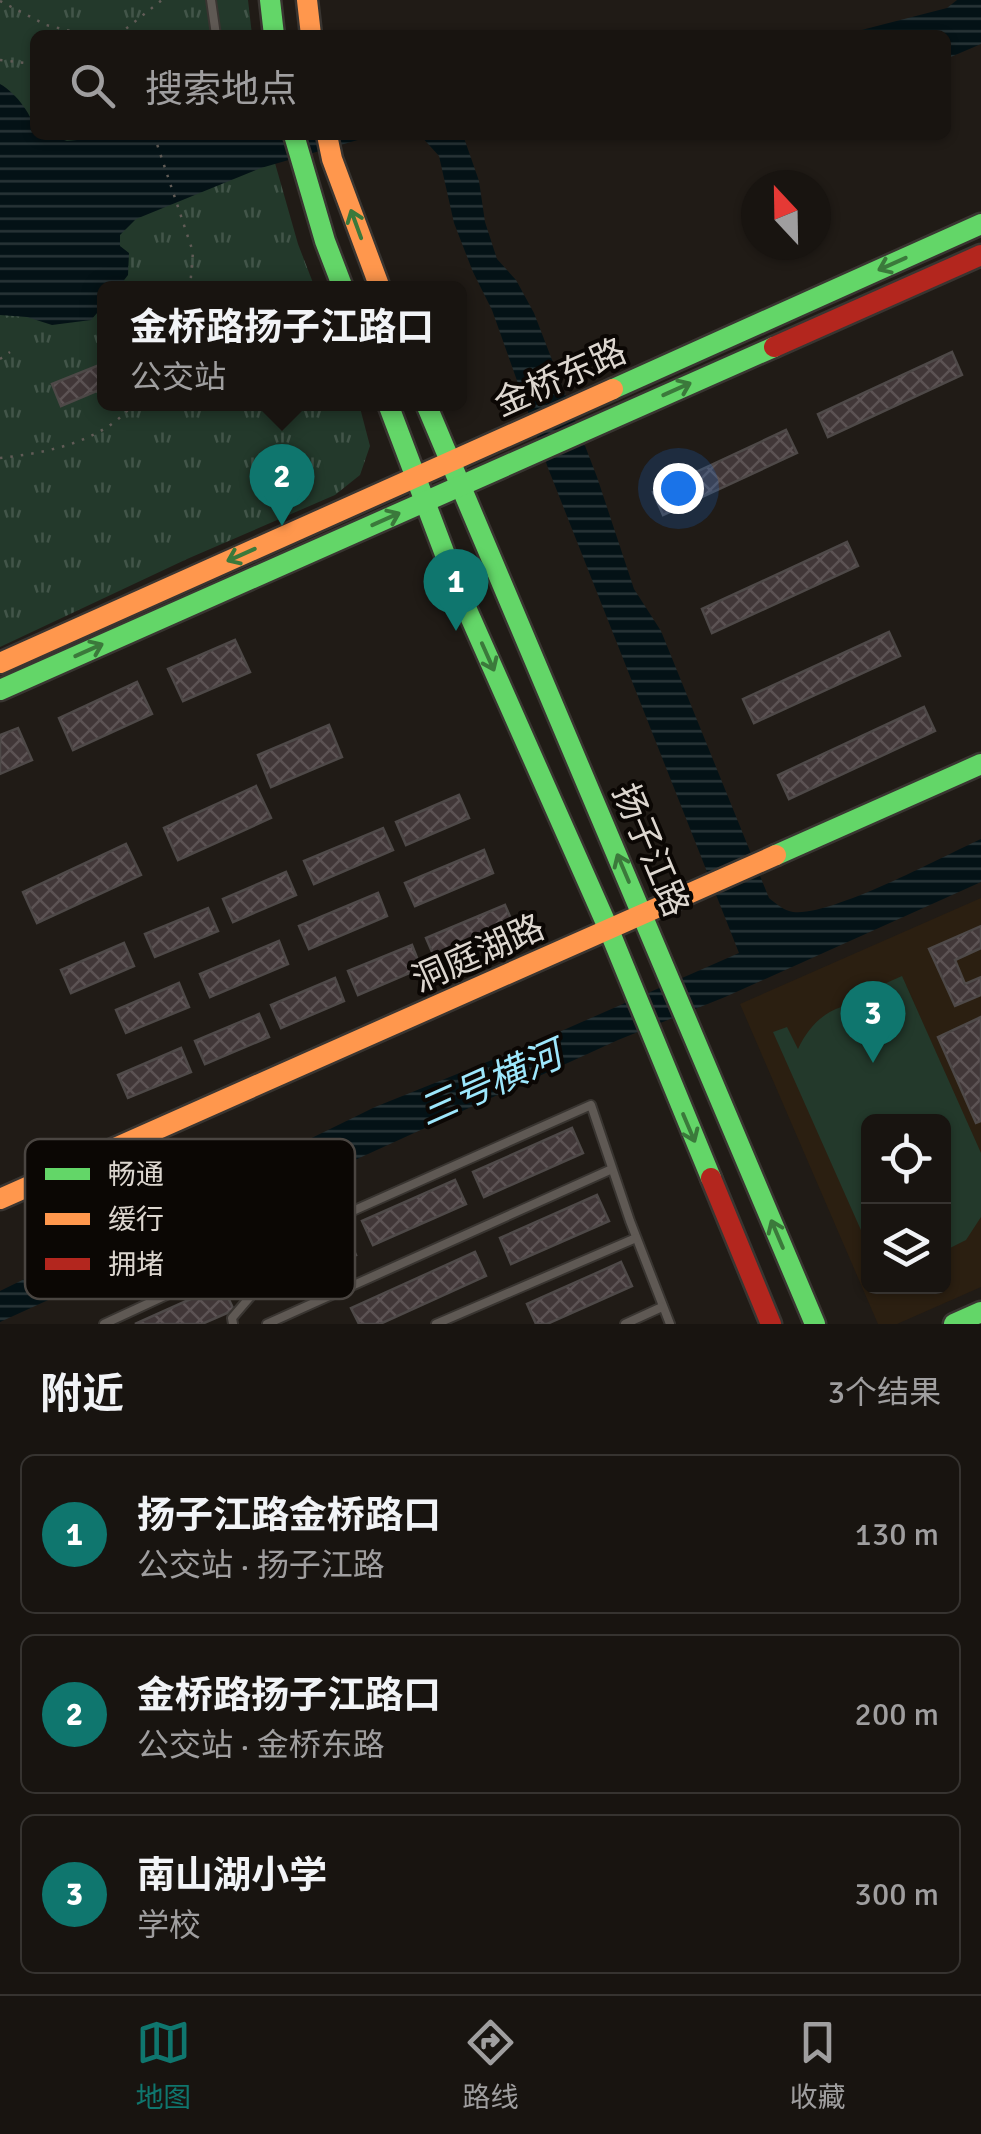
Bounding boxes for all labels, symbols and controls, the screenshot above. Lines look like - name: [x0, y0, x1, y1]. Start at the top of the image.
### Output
- search box: [30, 30, 951, 140]
- icon: search: [65, 58, 120, 113]
- text: 搜索地点: [145, 66, 297, 113]
- north arrow: [741, 170, 831, 260]
- one-way arrow: [345, 210, 363, 240]
- one-way arrow: [878, 255, 908, 274]
- popup: [97, 281, 467, 411]
- text: 金桥路扬子江路口: [130, 304, 434, 351]
- street label: 金桥东路: [488, 329, 633, 426]
- text: 公交站: [130, 358, 226, 397]
- one-way arrow: [661, 379, 691, 398]
- pin: 2: [250, 444, 314, 526]
- your location: [653, 463, 704, 514]
- one-way arrow: [370, 509, 401, 527]
- one-way arrow: [227, 546, 257, 565]
- pin: 1: [424, 548, 488, 631]
- one-way arrow: [73, 640, 104, 658]
- one-way arrow: [480, 641, 498, 672]
- street label: 扬子江路: [603, 777, 698, 923]
- one-way arrow: [613, 853, 631, 884]
- street label: 洞庭湖路: [406, 905, 551, 1002]
- pin: 3: [840, 980, 906, 1063]
- water label: 三号横河: [411, 1028, 576, 1136]
- one-way arrow: [681, 1112, 699, 1143]
- map controls: [861, 1114, 951, 1294]
- button: locate: [861, 1114, 951, 1204]
- legend: [25, 1139, 355, 1299]
- text: 畅通: [108, 1158, 164, 1192]
- text: 缓行: [108, 1203, 164, 1237]
- button: layers: [861, 1204, 951, 1294]
- one-way arrow: [767, 1219, 785, 1250]
- text: 拥堵: [108, 1248, 164, 1282]
- text: 附近: [40, 1369, 124, 1420]
- text: 3个结果: [828, 1373, 941, 1412]
- text: 扬子江路金桥路口: [137, 1492, 441, 1539]
- text: 1: [66, 1515, 83, 1554]
- text: 130 m: [855, 1515, 939, 1554]
- text: 公交站 · 扬子江路: [137, 1546, 385, 1585]
- text: 金桥路扬子江路口: [137, 1672, 441, 1719]
- text: 2: [66, 1695, 83, 1734]
- text: 200 m: [855, 1695, 939, 1734]
- text: 公交站 · 金桥东路: [137, 1726, 385, 1765]
- text: 南山湖小学: [137, 1852, 327, 1899]
- text: 3: [66, 1875, 83, 1914]
- text: 300 m: [855, 1875, 939, 1914]
- text: 学校: [137, 1906, 201, 1945]
- tab: 地图: [135, 2015, 192, 2115]
- tab: 路线: [462, 2015, 519, 2115]
- tab: 收藏: [789, 2015, 846, 2115]

